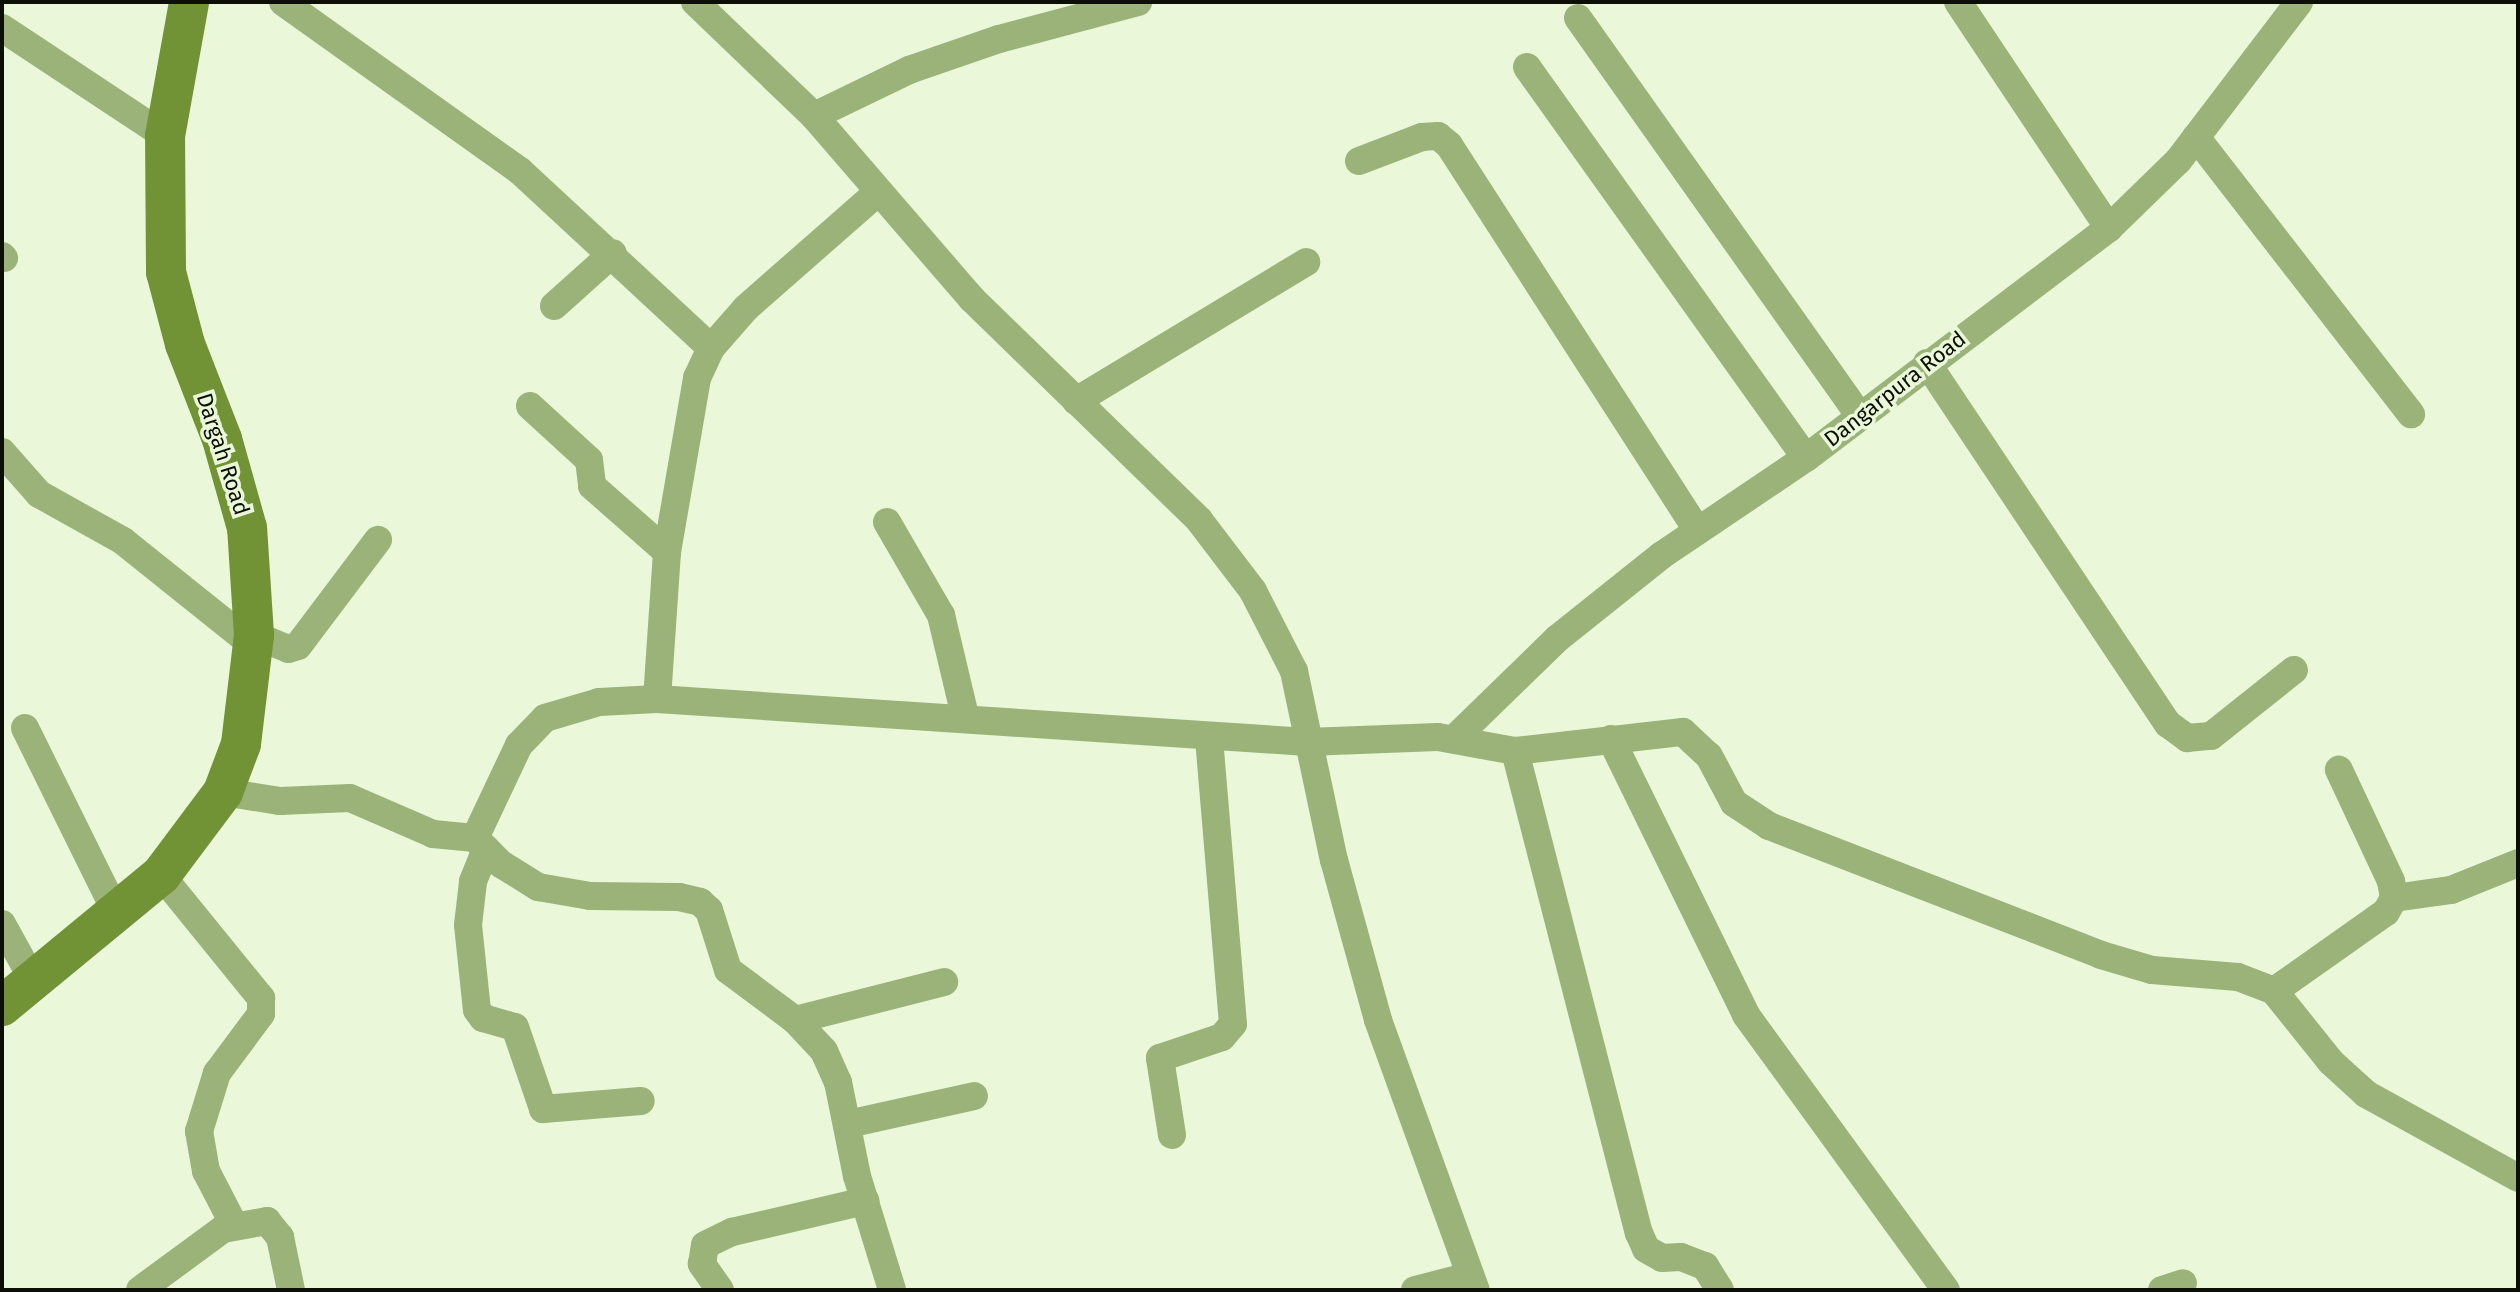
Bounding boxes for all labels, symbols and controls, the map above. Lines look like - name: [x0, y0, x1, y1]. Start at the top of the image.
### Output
- street label: Dangarpura Road: [1819, 326, 1971, 452]
- street label: Dargah Road: [191, 390, 255, 518]

